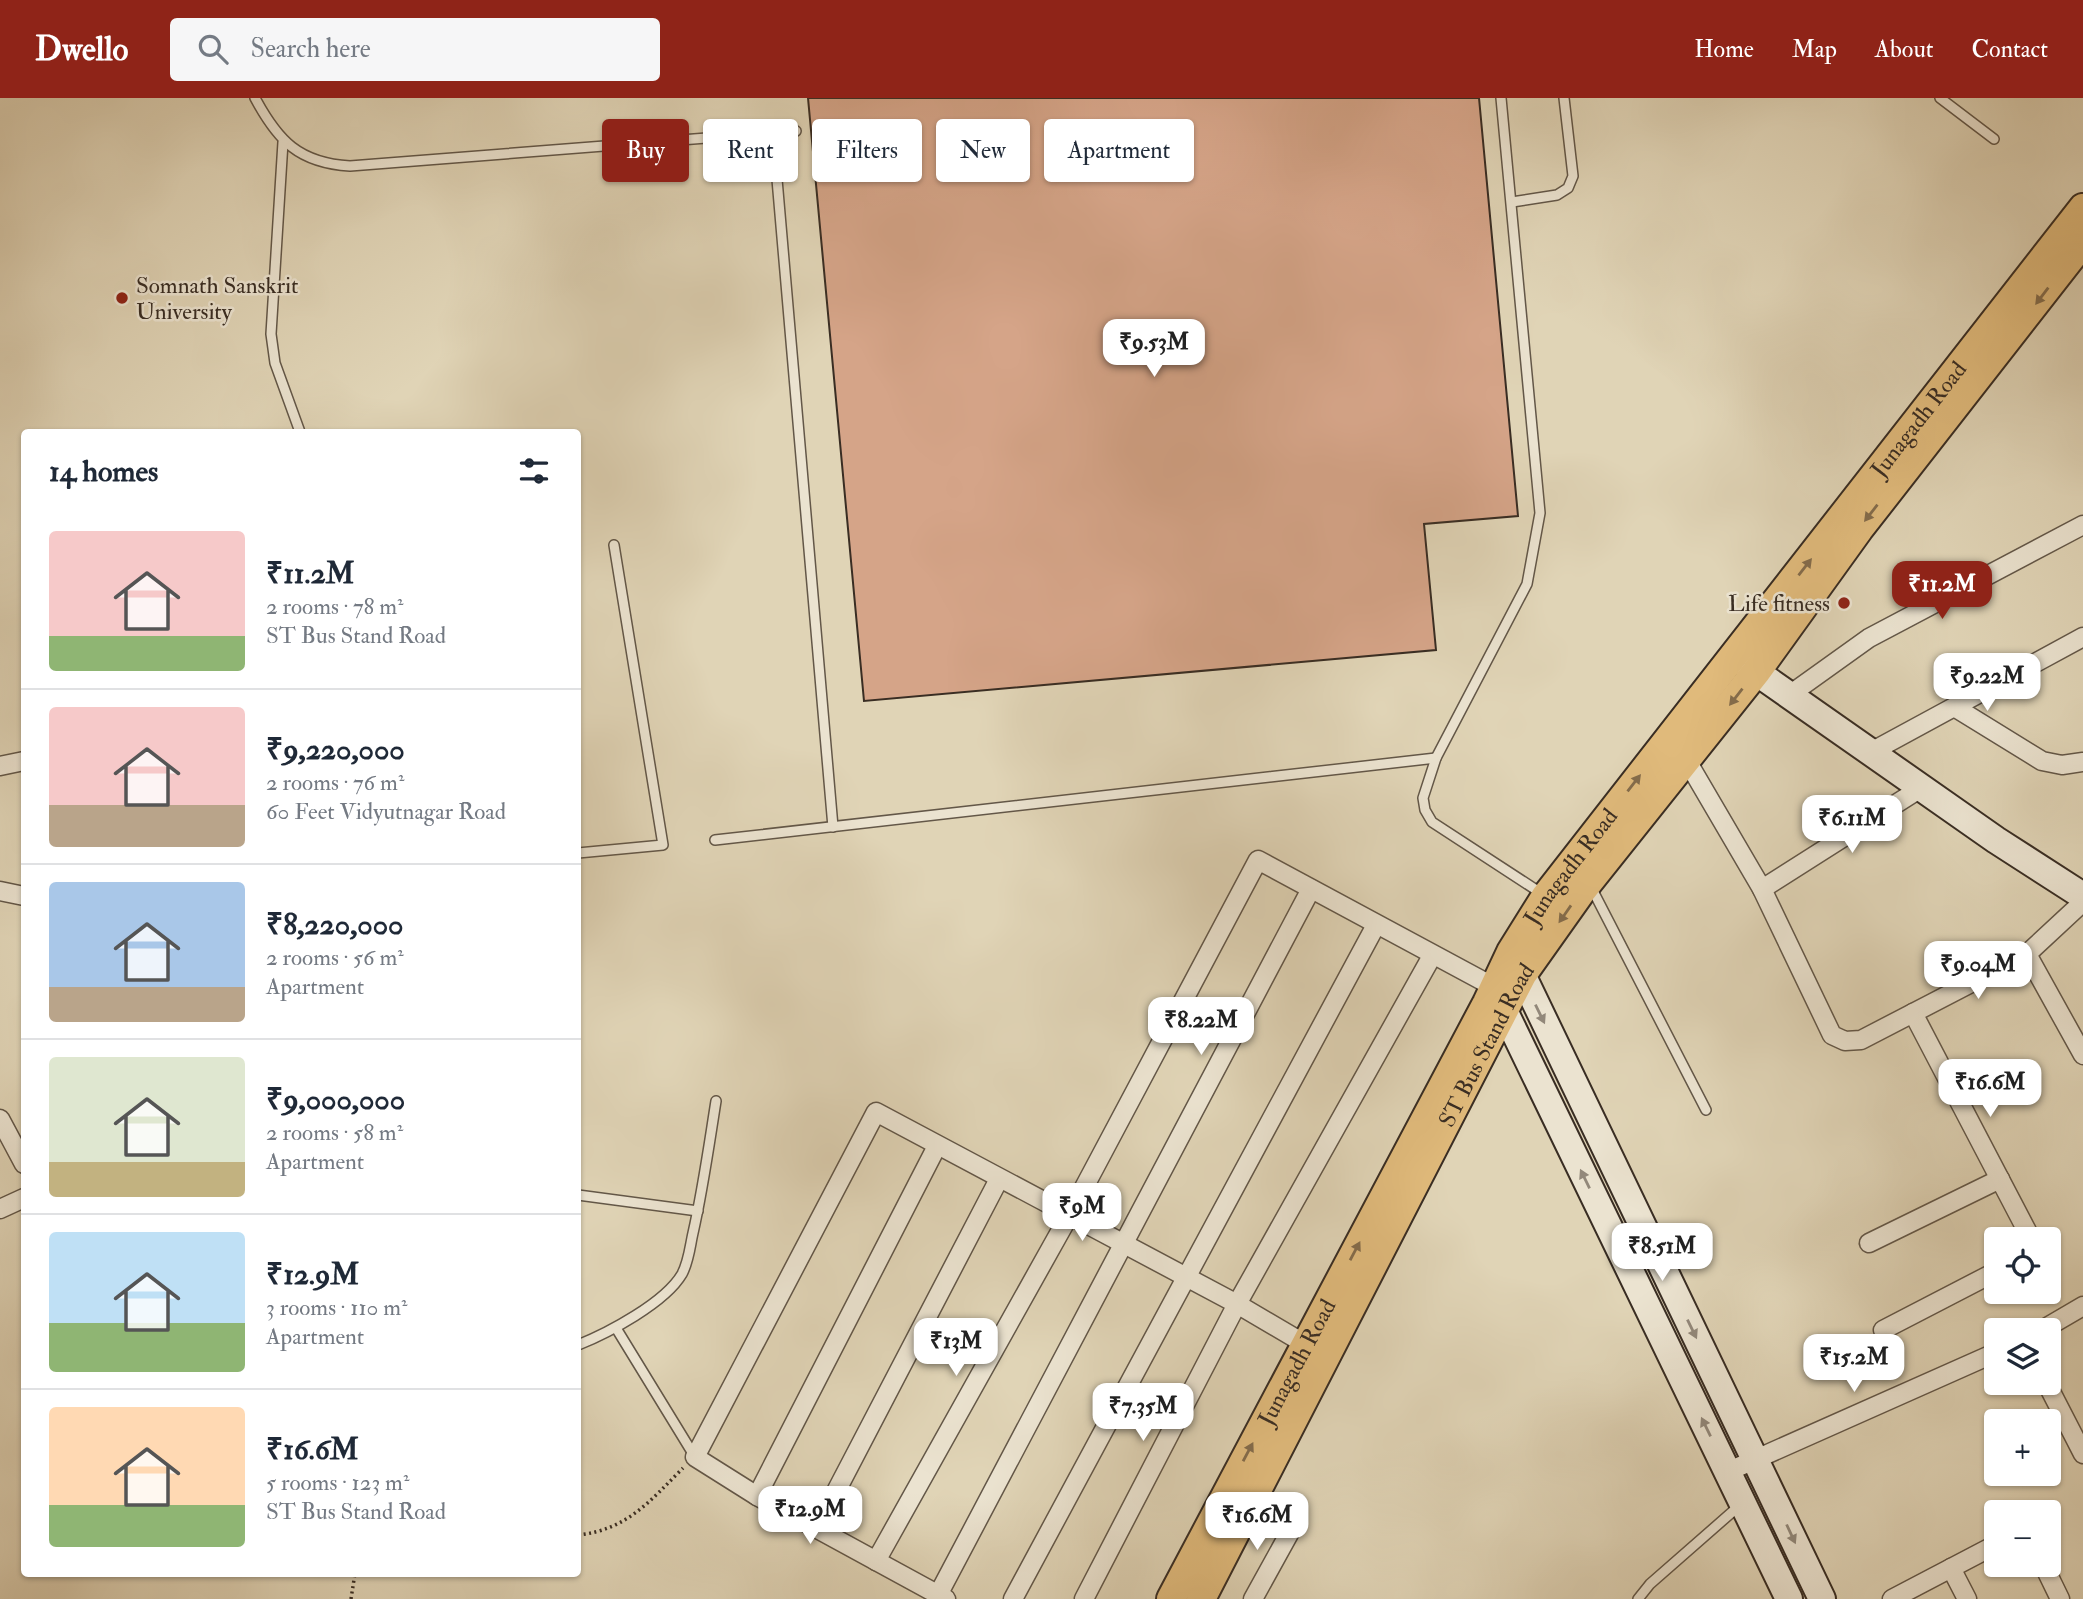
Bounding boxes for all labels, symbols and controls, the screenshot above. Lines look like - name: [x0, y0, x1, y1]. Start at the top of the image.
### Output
- search box: [170, 18, 660, 81]
- text: Dwello: [35, 29, 128, 70]
- icon: search: [194, 30, 232, 68]
- text: Search here: [250, 33, 371, 65]
- text: Home: [1694, 34, 1754, 65]
- text: Map: [1792, 34, 1837, 65]
- text: About: [1875, 34, 1934, 65]
- text: Contact: [1972, 34, 2048, 65]
- chip: Buy: [602, 119, 689, 182]
- chip: Rent: [703, 119, 798, 182]
- chip: Filters: [812, 119, 922, 182]
- chip: New: [936, 119, 1030, 182]
- chip: Apartment: [1044, 119, 1194, 182]
- place label: Somnath Sanskrit University: [136, 271, 298, 326]
- one-way arrow: [2035, 287, 2049, 305]
- marker: Somnath Sanskrit University: [114, 290, 130, 306]
- pin: ₹9.53M: [1097, 320, 1211, 379]
- text: ₹9.53M: [1119, 327, 1189, 356]
- street label: Junagadh Road: [1863, 355, 1973, 484]
- icon: filters: [515, 452, 553, 490]
- text: 14 homes: [49, 453, 158, 490]
- one-way arrow: [1864, 505, 1879, 522]
- text: ₹11.2M: [266, 555, 355, 592]
- one-way arrow: [1798, 558, 1813, 576]
- icon: home: [105, 559, 189, 643]
- pin: ₹11.2M: [1885, 561, 1999, 621]
- text: ₹11.2M: [1908, 569, 1976, 598]
- place label: Life fitness: [1728, 589, 1830, 618]
- text: 2 rooms · 78 m²: [266, 592, 404, 621]
- marker: Life fitness: [1836, 595, 1852, 611]
- text: ST Bus Stand Road: [266, 621, 446, 650]
- pin: ₹9.22M: [1930, 654, 2044, 713]
- text: ₹9.22M: [1950, 661, 2024, 690]
- one-way arrow: [1729, 687, 1744, 705]
- text: ₹9,220,000: [266, 731, 405, 768]
- icon: home: [105, 735, 189, 819]
- text: 2 rooms · 76 m²: [266, 768, 404, 797]
- one-way arrow: [1626, 775, 1641, 793]
- pin: ₹6.11M: [1795, 796, 1909, 855]
- text: 60 Feet Vidyutnagar Road: [266, 797, 506, 826]
- street label: Junagadh Road: [1516, 802, 1624, 931]
- text: ₹6.11M: [1818, 803, 1886, 832]
- one-way arrow: [1558, 905, 1572, 923]
- text: ₹8,220,000: [266, 906, 403, 943]
- icon: home: [105, 910, 189, 994]
- pin: ₹9.04M: [1921, 942, 2035, 1001]
- text: 2 rooms · 56 m²: [266, 943, 404, 972]
- text: ₹9.04M: [1940, 949, 2016, 978]
- street label: ST Bus Stand Road: [1432, 957, 1540, 1132]
- text: Apartment: [266, 972, 364, 1001]
- pin: ₹8.22M: [1144, 998, 1258, 1057]
- one-way arrow: [1535, 1004, 1546, 1024]
- text: ₹8.22M: [1164, 1005, 1238, 1034]
- pin: ₹16.6M: [1933, 1060, 2047, 1119]
- text: ₹16.6M: [1954, 1067, 2026, 1096]
- text: ₹9,000,000: [266, 1081, 405, 1118]
- icon: home: [105, 1085, 189, 1169]
- text: 2 rooms · 58 m²: [266, 1118, 403, 1147]
- text: Apartment: [266, 1147, 364, 1176]
- one-way arrow: [1579, 1169, 1591, 1189]
- pin: ₹9M: [1048, 1184, 1116, 1243]
- text: ₹9M: [1058, 1191, 1106, 1220]
- pin: ₹8.51M: [1605, 1224, 1719, 1283]
- map controls: [1984, 1227, 2061, 1577]
- button: locate: [1984, 1227, 2061, 1304]
- text: ₹8.51M: [1628, 1231, 1696, 1260]
- one-way arrow: [1349, 1241, 1361, 1261]
- text: ₹12.9M: [266, 1256, 359, 1293]
- icon: home: [105, 1260, 189, 1344]
- text: 3 rooms · 110 m²: [266, 1293, 407, 1322]
- street label: Junagadh Road: [1251, 1294, 1342, 1431]
- pin: ₹13M: [915, 1318, 997, 1378]
- button: layers: [1984, 1318, 2061, 1395]
- one-way arrow: [1687, 1319, 1698, 1339]
- text: Apartment: [266, 1322, 364, 1351]
- text: ₹13M: [930, 1326, 982, 1355]
- pin: ₹15.2M: [1797, 1334, 1911, 1394]
- text: ₹15.2M: [1819, 1342, 1889, 1371]
- pin: ₹7.35M: [1086, 1384, 1200, 1443]
- text: ₹7.35M: [1109, 1391, 1177, 1420]
- button: +: [1984, 1409, 2061, 1486]
- one-way arrow: [1700, 1417, 1711, 1437]
- text: ₹16.6M: [266, 1431, 359, 1468]
- icon: home: [105, 1435, 189, 1519]
- one-way arrow: [1243, 1442, 1254, 1462]
- text: 5 rooms · 123 m²: [266, 1468, 409, 1497]
- pin: ₹12.9M: [753, 1486, 867, 1546]
- pin: ₹16.6M: [1200, 1492, 1314, 1552]
- text: ₹12.9M: [774, 1494, 846, 1523]
- text: ST Bus Stand Road: [266, 1497, 446, 1526]
- text: ₹16.6M: [1221, 1500, 1293, 1529]
- button: −: [1984, 1500, 2061, 1577]
- one-way arrow: [1785, 1524, 1796, 1544]

